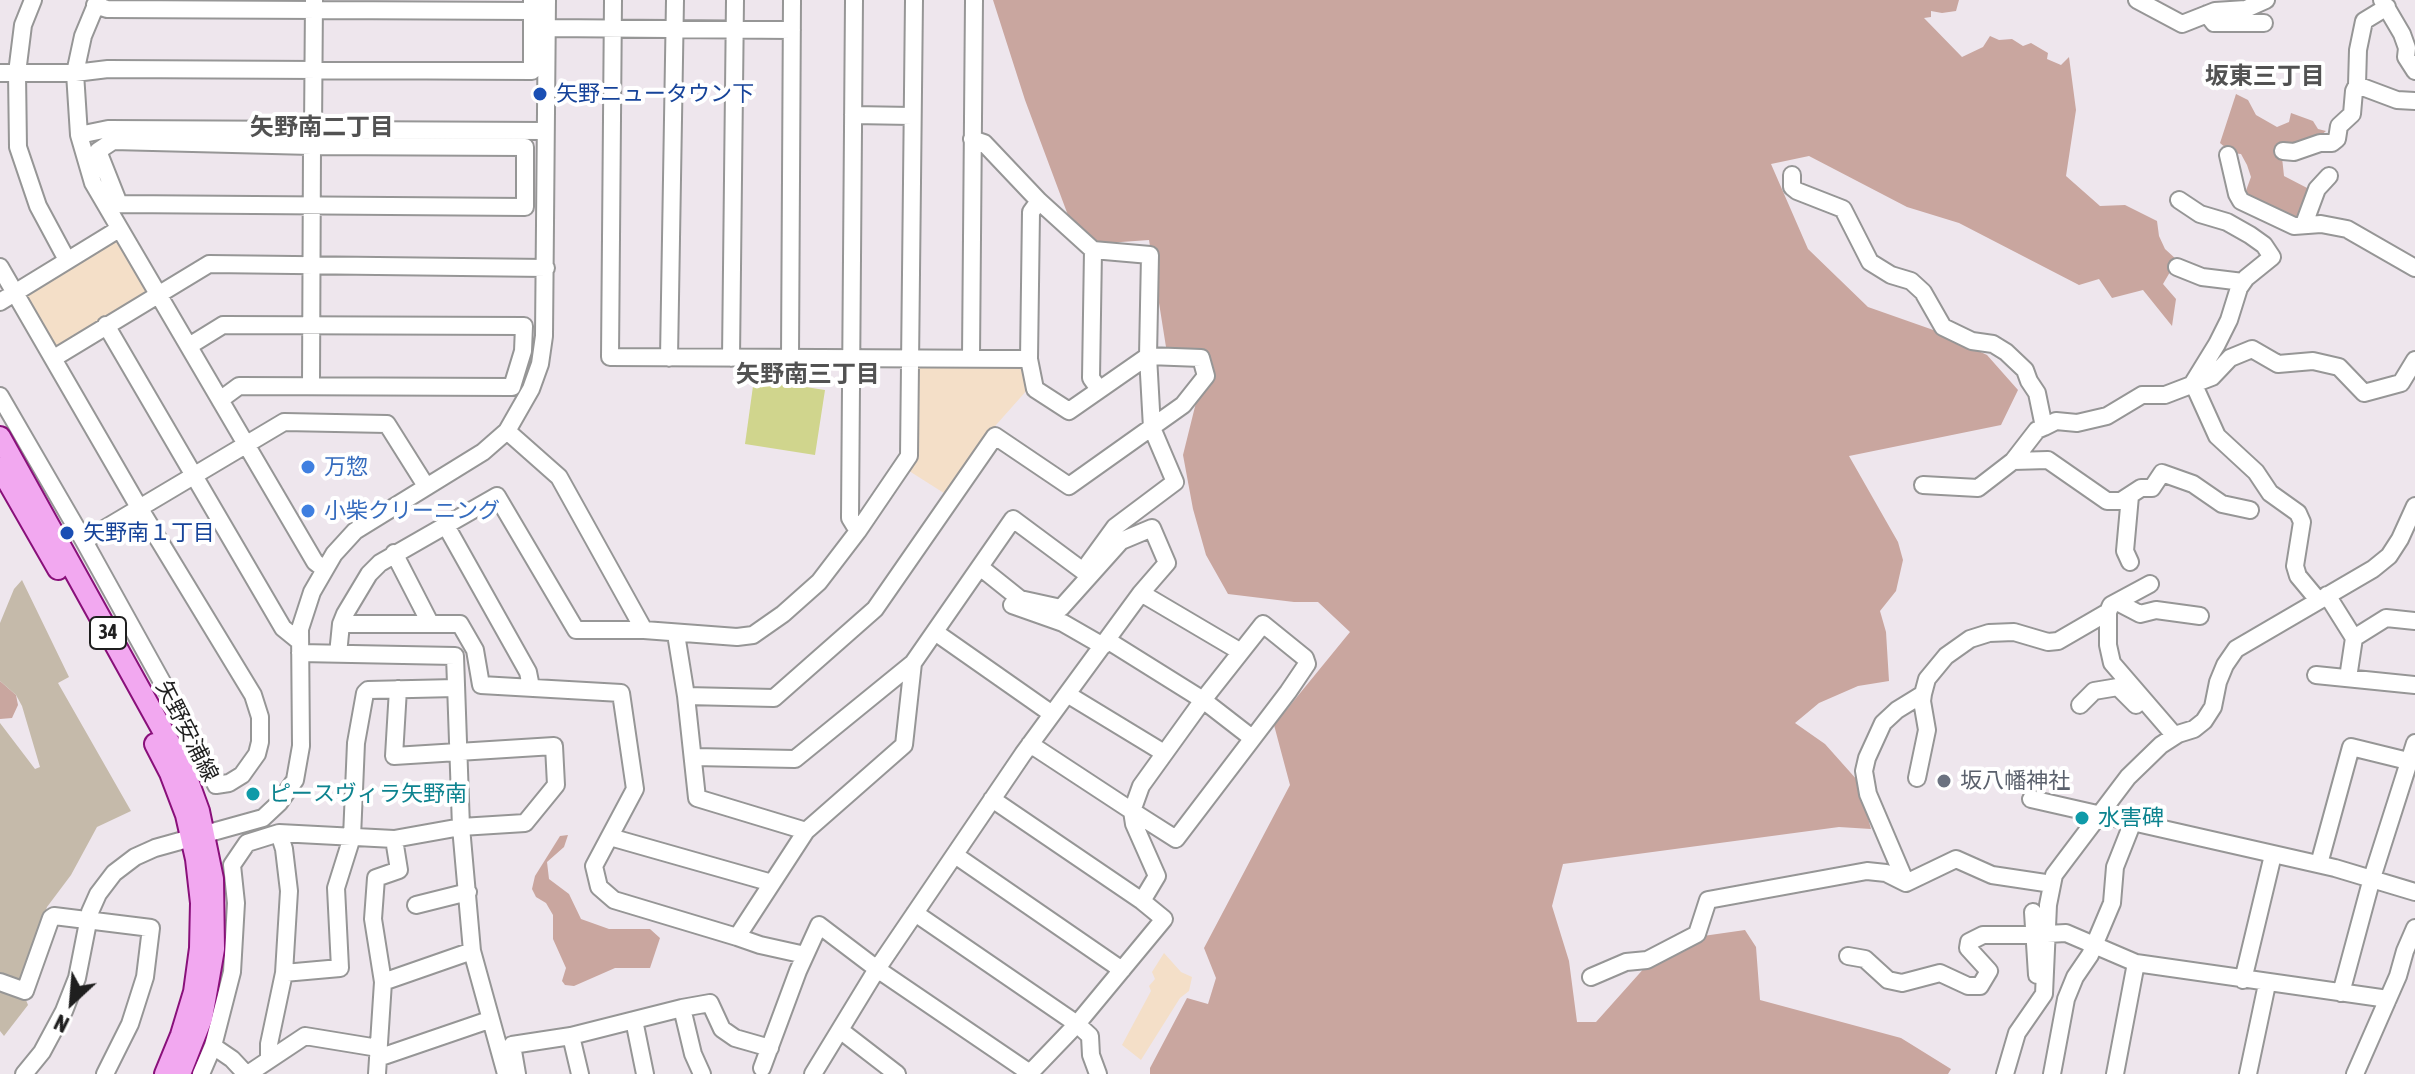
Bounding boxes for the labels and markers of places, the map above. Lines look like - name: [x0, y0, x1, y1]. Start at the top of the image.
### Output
- place label: 矢野ニュータウン下: [556, 81, 754, 107]
- marker: 矢野ニュータウン下: [531, 85, 549, 103]
- place label: 万惣: [324, 454, 368, 480]
- marker: 万惣: [299, 458, 317, 476]
- place label: 小柴クリーニング: [324, 498, 500, 524]
- marker: 小柴クリーニング: [299, 502, 317, 520]
- place label: 矢野南１丁目: [83, 520, 215, 546]
- marker: 矢野南１丁目: [58, 524, 76, 542]
- place label: 坂八幡神社: [1960, 768, 2070, 794]
- marker: 坂八幡神社: [1935, 772, 1953, 790]
- place label: ピースヴィラ矢野南: [269, 781, 467, 807]
- marker: ピースヴィラ矢野南: [244, 785, 262, 803]
- place label: 水害碑: [2098, 805, 2164, 831]
- marker: 水害碑: [2073, 809, 2091, 827]

